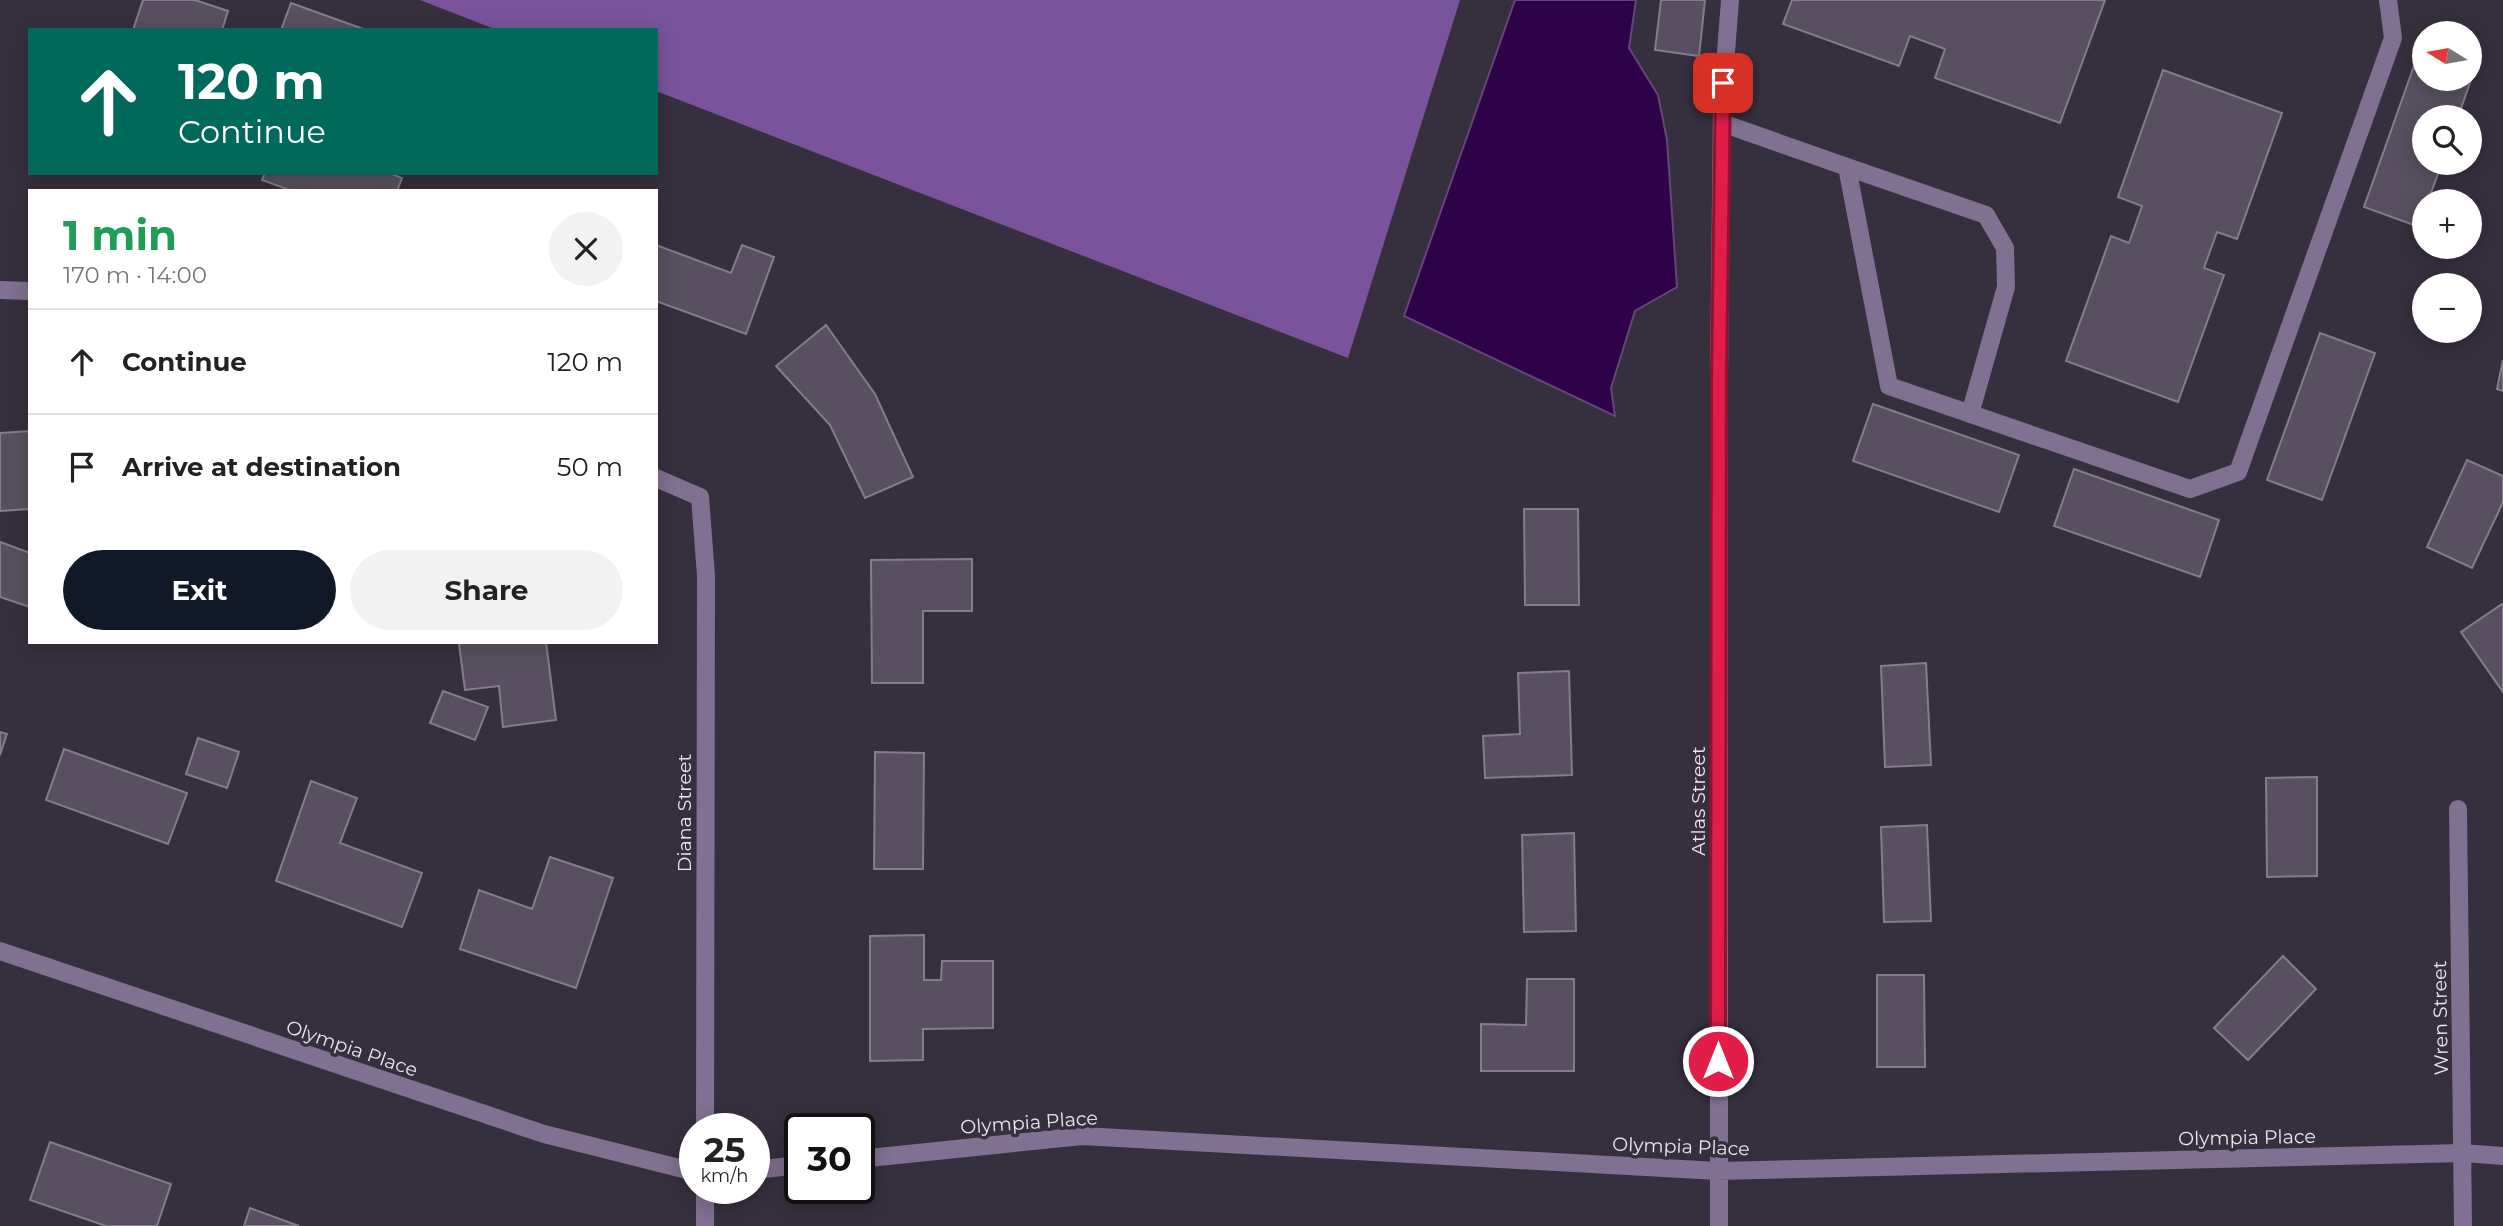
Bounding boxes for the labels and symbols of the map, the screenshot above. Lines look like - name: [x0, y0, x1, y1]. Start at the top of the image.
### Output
- north arrow: [2412, 21, 2482, 91]
- pin: [1693, 53, 1753, 113]
- street label: Atlas Street: [1687, 746, 1710, 856]
- street label: Diana Street: [673, 753, 696, 872]
- street label: Wren Street: [2428, 960, 2453, 1075]
- street label: Olympia Place: [283, 1015, 421, 1082]
- position arrow: [1681, 1024, 1755, 1098]
- street label: Olympia Place: [960, 1106, 1098, 1139]
- speed limit sign: 30: [784, 1113, 875, 1204]
- street label: Olympia Place: [2178, 1125, 2316, 1150]
- street label: Olympia Place: [1612, 1133, 1750, 1160]

